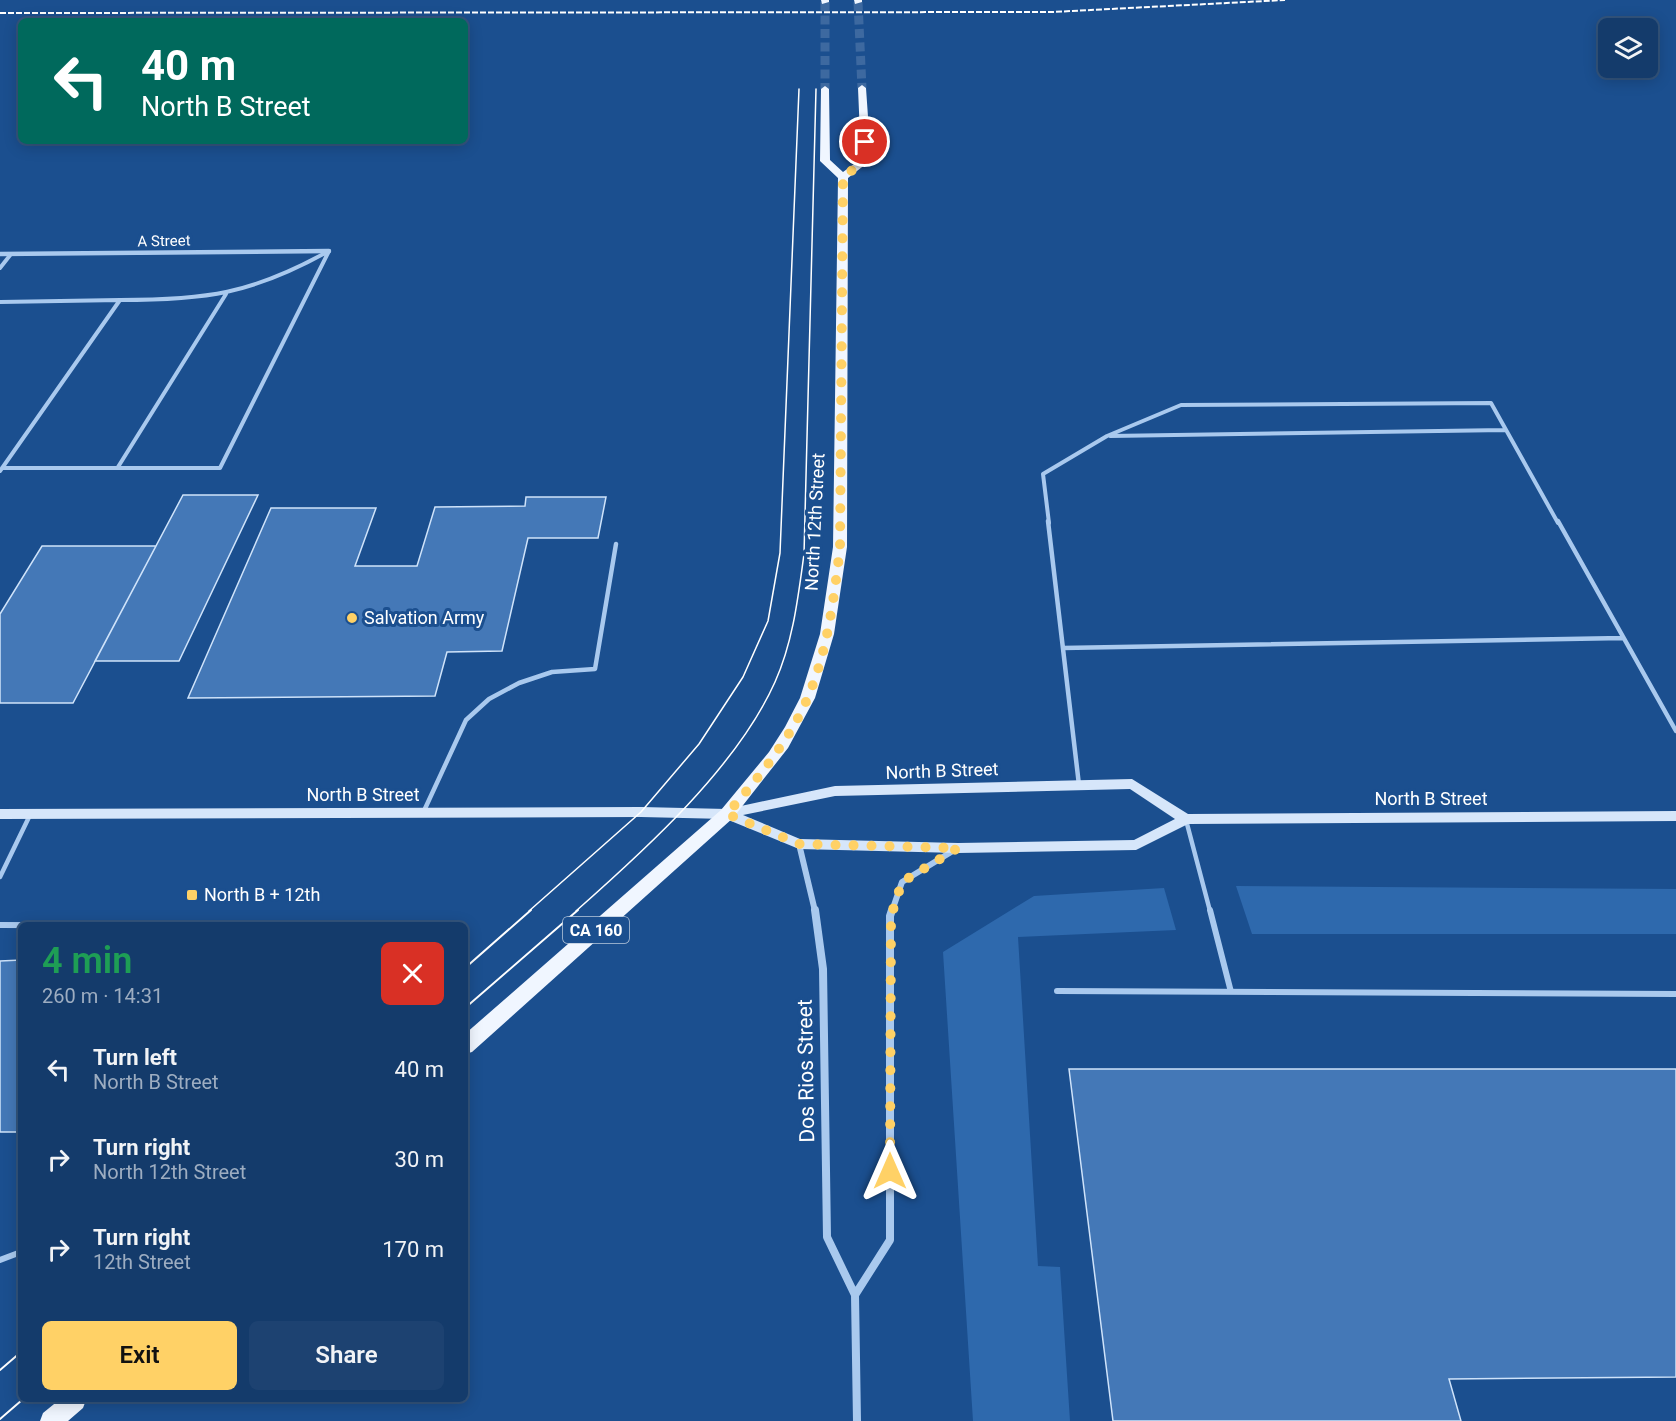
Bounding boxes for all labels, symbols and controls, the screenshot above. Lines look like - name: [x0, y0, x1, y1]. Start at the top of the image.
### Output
- map controls: [1598, 18, 1658, 78]
- button: layers: [1598, 18, 1658, 78]
- text: 40 m: [141, 41, 236, 90]
- icon: left: [42, 42, 120, 120]
- text: North B Street: [141, 91, 311, 123]
- pin: [839, 116, 890, 167]
- icon: arrive: [848, 125, 881, 158]
- street label: A Street: [137, 232, 191, 250]
- street label: North 12th Street: [800, 452, 829, 591]
- place label: Salvation Army: [364, 607, 485, 628]
- marker: Salvation Army: [345, 611, 359, 625]
- street label: North B Street: [885, 758, 999, 783]
- street label: North B Street: [306, 784, 420, 805]
- street label: North B Street: [1374, 788, 1488, 809]
- place label: North B + 12th: [204, 884, 320, 905]
- marker: North B + 12th: [185, 888, 199, 902]
- road number: CA 160: [563, 917, 629, 943]
- text: 4 min: [42, 940, 132, 982]
- button: close: [381, 942, 444, 1005]
- text: 260 m · 14:31: [42, 984, 163, 1008]
- street label: Dos Rios Street: [793, 999, 819, 1143]
- text: Turn left: [93, 1045, 177, 1070]
- icon: left: [42, 1053, 75, 1086]
- text: 40 m: [395, 1057, 444, 1082]
- text: North B Street: [93, 1070, 219, 1094]
- text: Turn right: [93, 1135, 190, 1160]
- position arrow: [858, 1139, 922, 1203]
- icon: right: [42, 1143, 75, 1176]
- text: 30 m: [395, 1147, 444, 1172]
- text: North 12th Street: [93, 1160, 246, 1184]
- text: Turn right: [93, 1225, 190, 1250]
- icon: right: [42, 1233, 75, 1266]
- text: 170 m: [382, 1237, 444, 1262]
- text: 12th Street: [93, 1250, 191, 1274]
- button: Exit: [42, 1321, 237, 1390]
- button: Share: [249, 1321, 444, 1390]

